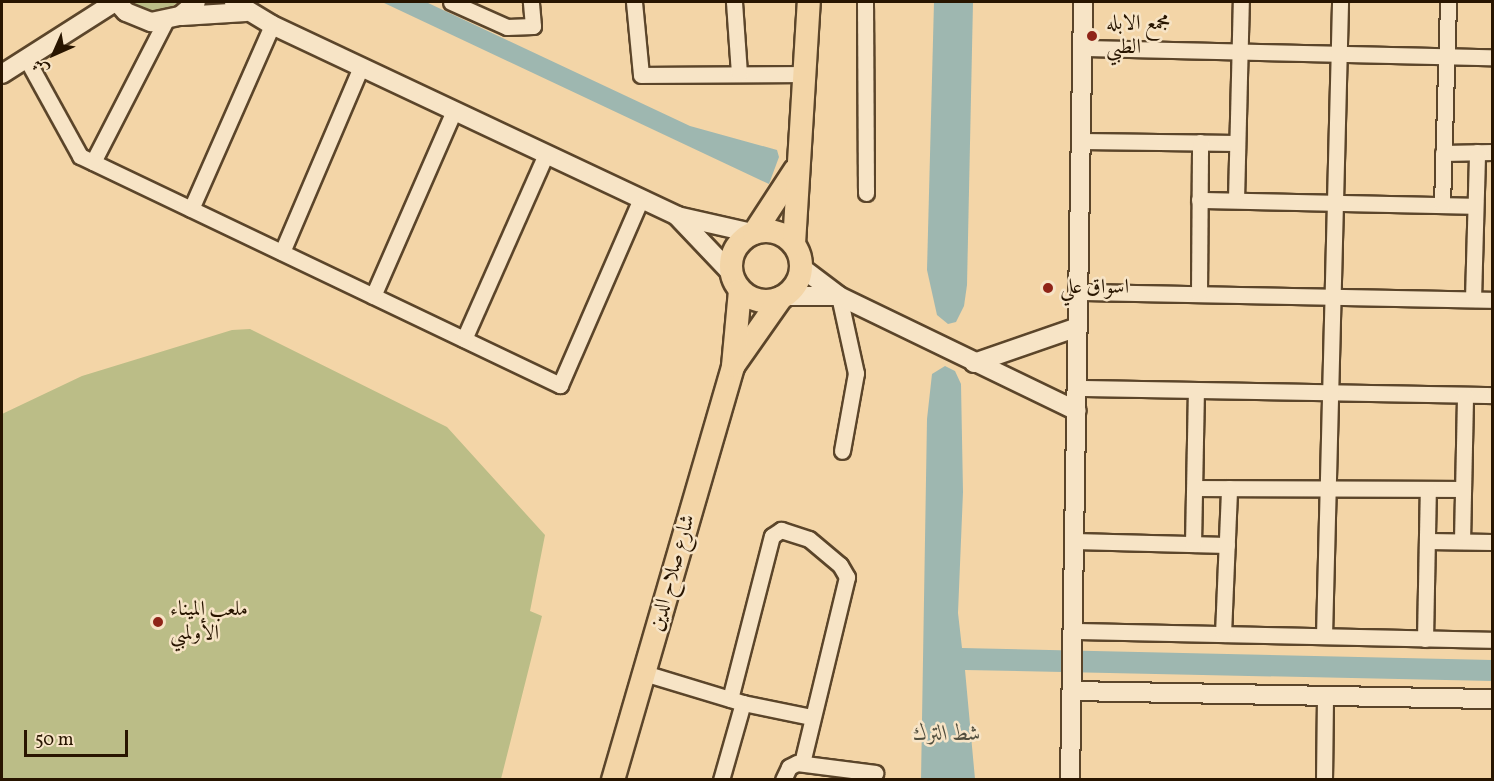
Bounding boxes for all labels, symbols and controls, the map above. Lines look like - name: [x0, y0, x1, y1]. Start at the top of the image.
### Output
- place label: مجمع الابله الطبي: [1106, 11, 1170, 61]
- north arrow: [24, 24, 84, 84]
- marker: مجمع الابله الطبي: [1083, 27, 1101, 45]
- text: ش: [28, 53, 55, 80]
- place label: اسواق علي: [1060, 275, 1129, 301]
- marker: اسواق علي: [1041, 281, 1055, 295]
- street label: شارع صلاح الدين: [644, 512, 702, 634]
- place label: ملعب الميناء الأولمبي: [170, 597, 248, 647]
- marker: ملعب الميناء الأولمبي: [151, 615, 165, 629]
- scale bar: [27, 718, 130, 756]
- water label: شط الترك: [913, 722, 981, 748]
- text: 50 m: [35, 728, 74, 753]

